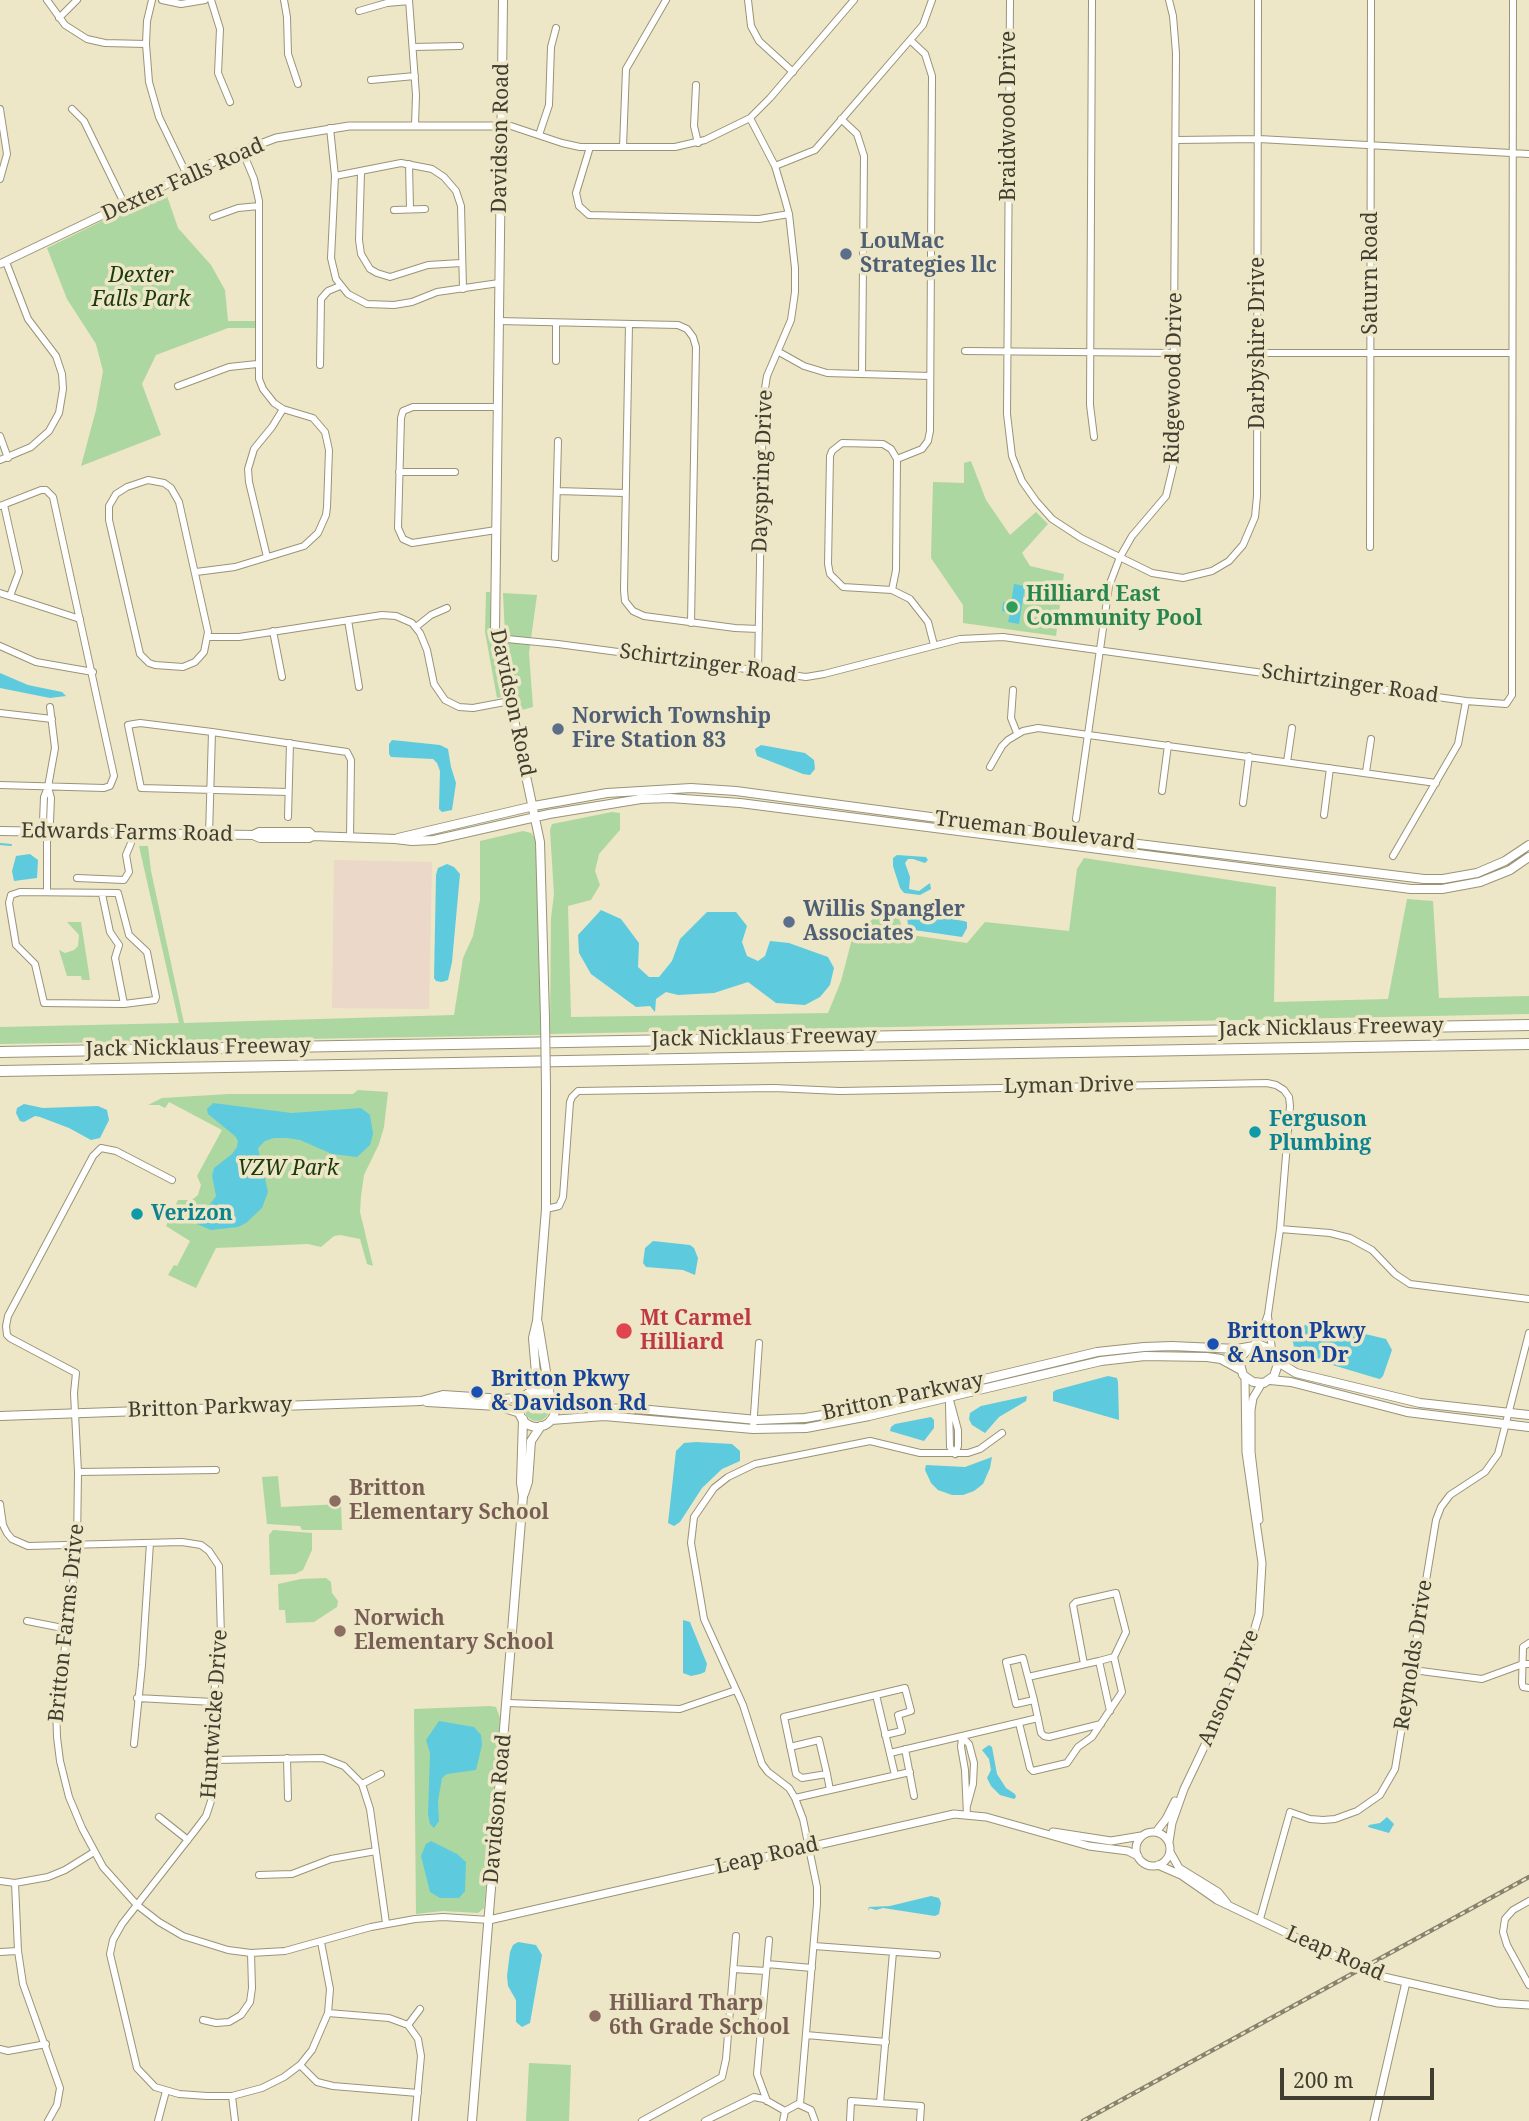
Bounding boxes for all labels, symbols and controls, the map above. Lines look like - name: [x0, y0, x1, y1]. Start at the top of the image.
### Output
- street label: Braidwood Drive: [996, 31, 1022, 201]
- street label: Davidson Road: [487, 63, 515, 213]
- street label: Dexter Falls Road: [98, 133, 268, 227]
- street label: Saturn Road: [1358, 211, 1384, 335]
- place label: LouMac Strategies llc: [860, 229, 997, 279]
- marker: LouMac Strategies llc: [838, 246, 854, 262]
- street label: Darbyshire Drive: [1245, 257, 1271, 429]
- park label: Dexter Falls Park: [92, 263, 190, 313]
- street label: Ridgewood Drive: [1160, 292, 1188, 464]
- street label: Dayspring Drive: [748, 389, 778, 553]
- place label: Hilliard East Community Pool: [1026, 582, 1202, 632]
- marker: Hilliard East Community Pool: [1004, 599, 1020, 615]
- street label: Davidson Road: [484, 627, 540, 779]
- street label: Schirtzinger Road: [618, 639, 798, 689]
- street label: Schirtzinger Road: [1260, 659, 1440, 709]
- place label: Norwich Township Fire Station 83: [572, 704, 771, 754]
- marker: Norwich Township Fire Station 83: [550, 721, 566, 737]
- street label: Trueman Boulevard: [933, 806, 1137, 856]
- street label: Edwards Farms Road: [21, 819, 233, 847]
- place label: Willis Spangler Associates: [803, 897, 965, 947]
- marker: Willis Spangler Associates: [781, 914, 797, 930]
- street label: Jack Nicklaus Freeway: [1218, 1013, 1444, 1043]
- street label: Jack Nicklaus Freeway: [651, 1023, 877, 1053]
- street label: Jack Nicklaus Freeway: [85, 1033, 311, 1063]
- street label: Lyman Drive: [1004, 1072, 1134, 1100]
- place label: Ferguson Plumbing: [1269, 1107, 1371, 1157]
- marker: Ferguson Plumbing: [1247, 1124, 1263, 1140]
- park label: VZW Park: [237, 1156, 339, 1182]
- place label: Verizon: [151, 1201, 233, 1227]
- marker: Verizon: [129, 1206, 145, 1222]
- place label: Mt Carmel Hilliard: [640, 1306, 752, 1356]
- place label: Britton Pkwy & Anson Dr: [1227, 1319, 1366, 1369]
- marker: Mt Carmel Hilliard: [614, 1321, 634, 1341]
- marker: Britton Pkwy & Anson Dr: [1205, 1336, 1221, 1352]
- place label: Britton Pkwy & Davidson Rd: [491, 1367, 647, 1417]
- street label: Britton Parkway: [820, 1368, 986, 1426]
- marker: Britton Pkwy & Davidson Rd: [469, 1384, 485, 1400]
- street label: Britton Parkway: [127, 1393, 293, 1423]
- place label: Britton Elementary School: [349, 1476, 549, 1526]
- marker: Britton Elementary School: [327, 1493, 343, 1509]
- street label: Britton Farms Drive: [44, 1522, 90, 1724]
- street label: Reynolds Drive: [1390, 1578, 1438, 1732]
- place label: Norwich Elementary School: [354, 1606, 554, 1656]
- marker: Norwich Elementary School: [332, 1623, 348, 1639]
- street label: Anson Drive: [1193, 1626, 1265, 1750]
- street label: Huntwicke Drive: [197, 1628, 233, 1800]
- street label: Davidson Road: [479, 1733, 517, 1885]
- street label: Leap Road: [713, 1832, 821, 1880]
- street label: Leap Road: [1282, 1921, 1388, 1987]
- place label: Hilliard Tharp 6th Grade School: [609, 1991, 790, 2041]
- marker: Hilliard Tharp 6th Grade School: [587, 2008, 603, 2024]
- scale bar: [1284, 2054, 1438, 2098]
- text: 200 m: [1293, 2066, 1354, 2094]

